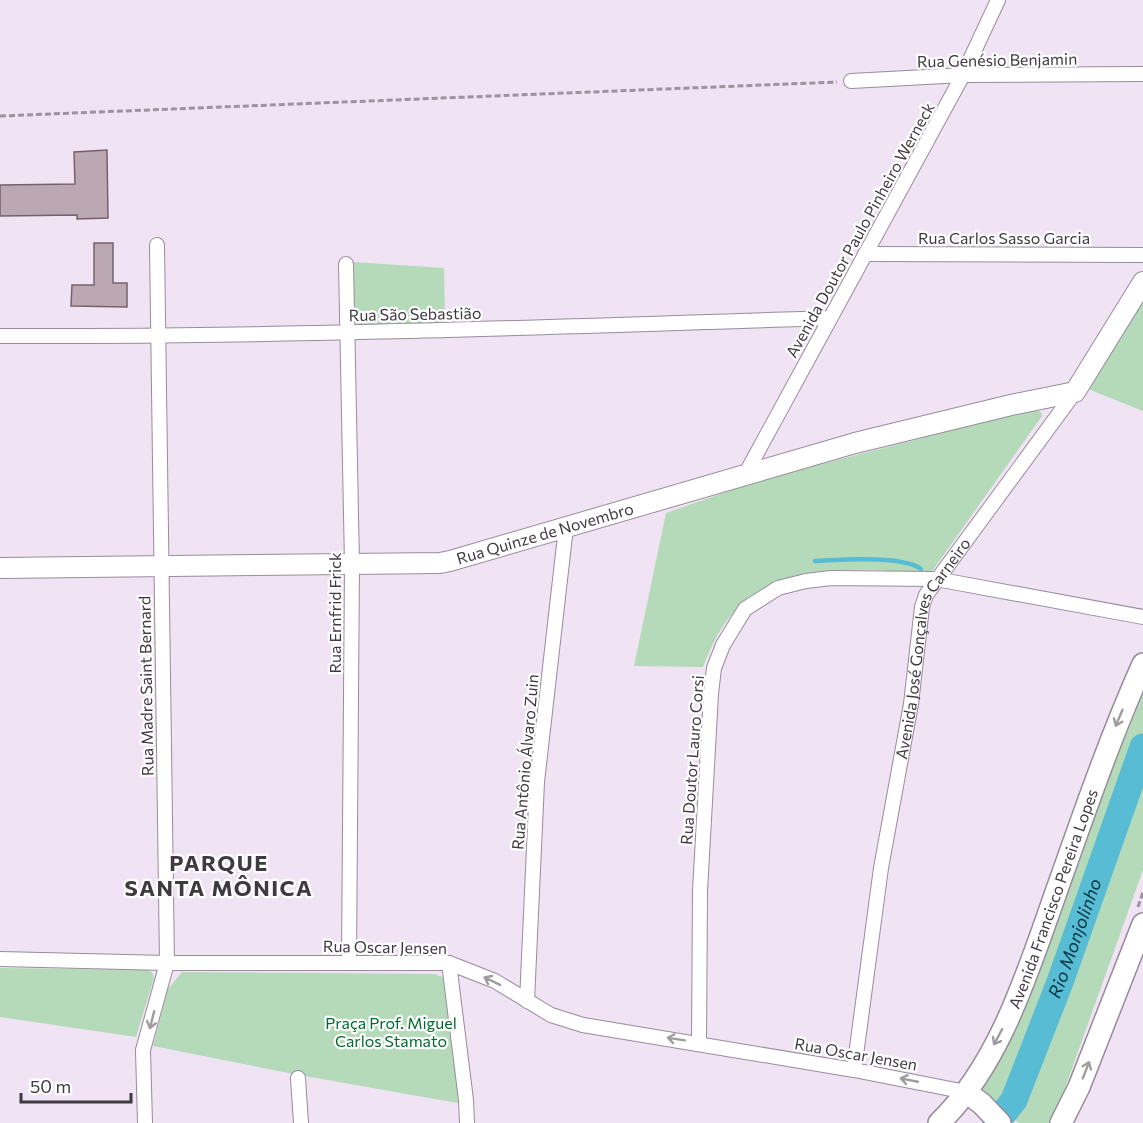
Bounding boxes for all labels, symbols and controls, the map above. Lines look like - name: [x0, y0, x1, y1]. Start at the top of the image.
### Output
- street label: Rua Genésio Benjamin: [917, 49, 1077, 70]
- street label: Avenida Doutor Paulo Pinheiro Werneck: [781, 99, 938, 361]
- street label: Rua Carlos Sasso Garcia: [918, 228, 1090, 247]
- street label: Rua São Sebastião: [348, 303, 482, 324]
- street label: Rua Quinze de Novembro: [454, 498, 635, 568]
- street label: Avenida José Gonçalves Carneiro: [891, 534, 974, 760]
- street label: Rua Ernfrid Frick: [325, 552, 344, 674]
- street label: Rua Madre Saint Bernard: [134, 596, 157, 776]
- street label: Rua Antônio Álvaro Zuin: [507, 673, 542, 851]
- street label: Rua Doutor Lauro Corsi: [676, 675, 707, 845]
- one-way arrow: [1113, 708, 1124, 726]
- street label: Avenida Francisco Pereira Lopes: [1004, 786, 1101, 1011]
- district label: PARQUE SANTA MÔNICA: [125, 849, 313, 901]
- water label: Rio Monjolinho: [1043, 875, 1106, 1001]
- street label: Rua Oscar Jensen: [323, 936, 447, 957]
- one-way arrow: [484, 974, 502, 986]
- one-way arrow: [146, 1010, 157, 1029]
- park label: Praça Prof. Miguel Carlos Stamato: [325, 1013, 457, 1050]
- one-way arrow: [992, 1028, 1004, 1045]
- one-way arrow: [666, 1033, 686, 1044]
- street label: Rua Oscar Jensen: [793, 1033, 919, 1074]
- one-way arrow: [1081, 1061, 1092, 1080]
- scale bar: [21, 1066, 130, 1104]
- one-way arrow: [900, 1074, 919, 1085]
- text: 50 m: [30, 1075, 71, 1097]

